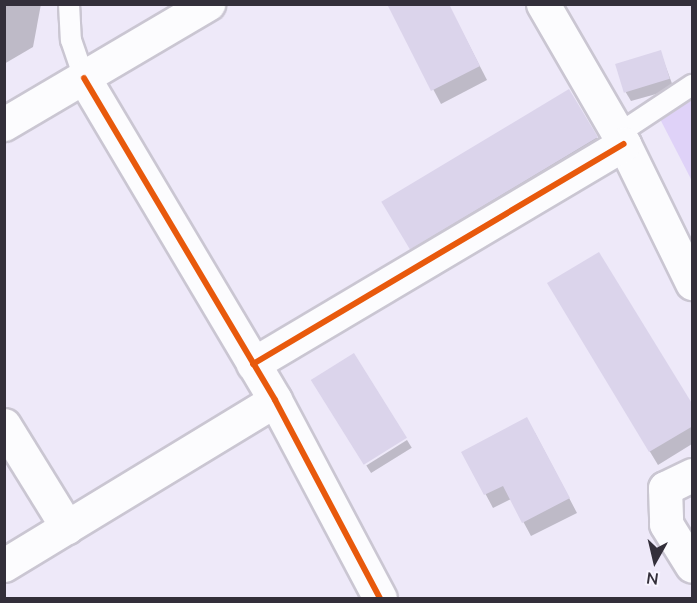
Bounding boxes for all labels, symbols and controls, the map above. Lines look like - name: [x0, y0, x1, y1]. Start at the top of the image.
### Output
- north arrow: [625, 531, 685, 591]
- text: N: [645, 568, 660, 590]

